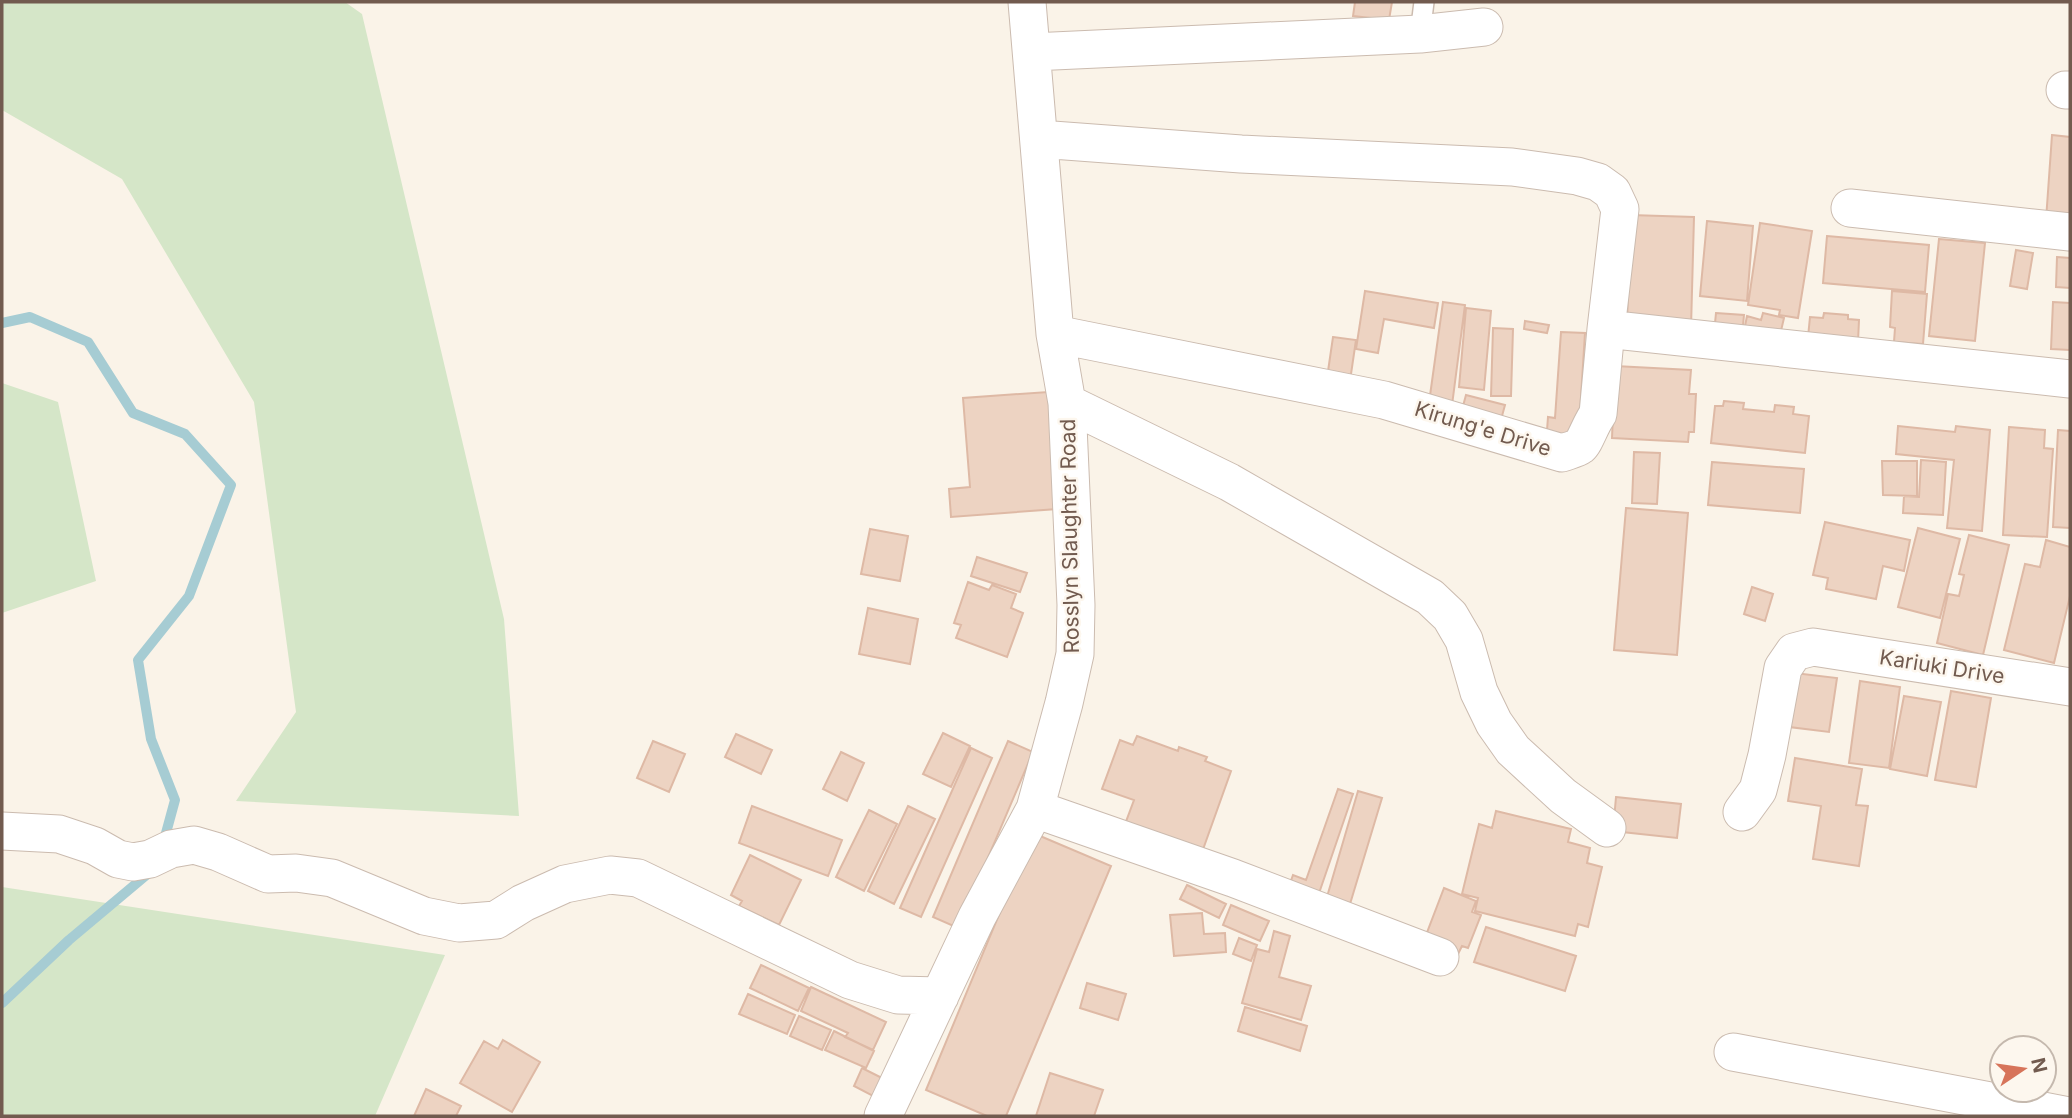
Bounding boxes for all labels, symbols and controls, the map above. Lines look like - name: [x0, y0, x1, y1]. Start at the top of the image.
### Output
- street label: Kirung'e Drive: [1412, 396, 1554, 461]
- street label: Rosslyn Slaughter Road: [1055, 418, 1084, 654]
- street label: Kariuki Drive: [1878, 644, 2006, 689]
- north arrow: [1988, 1034, 2058, 1104]
- text: N: [2026, 1056, 2052, 1075]

